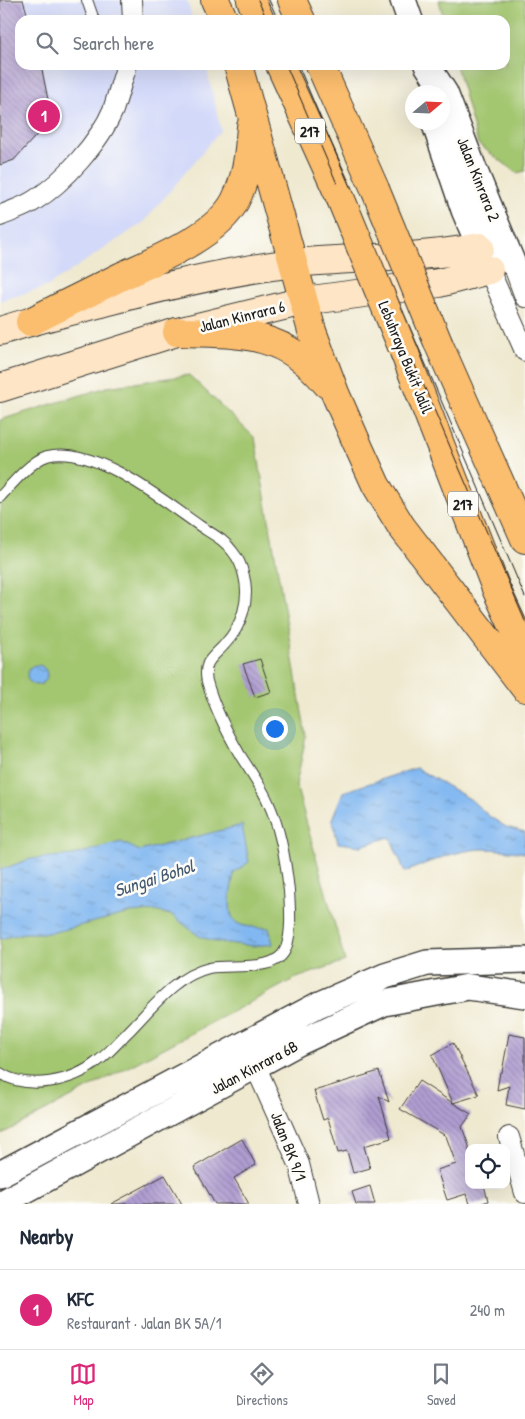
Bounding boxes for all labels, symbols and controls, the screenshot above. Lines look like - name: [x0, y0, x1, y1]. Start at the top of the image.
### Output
- search box: [15, 15, 510, 70]
- icon: search: [33, 29, 61, 57]
- text: Search here: [73, 30, 154, 56]
- north arrow: [405, 85, 450, 130]
- pin: 1: [28, 97, 60, 135]
- road number: 217: [295, 118, 325, 144]
- street label: Jalan Kinrara 2: [452, 134, 506, 225]
- street label: Jalan Kinrara 6: [197, 295, 287, 337]
- street label: Lebuhraya Bukit Jalil: [373, 298, 439, 417]
- road number: 217: [448, 492, 478, 516]
- your location: [262, 716, 288, 742]
- water label: Sungai Bohol: [111, 853, 198, 903]
- street label: Jalan Kinrara 6B: [207, 1035, 301, 1099]
- street label: Jalan BK 9/1: [266, 1108, 312, 1184]
- map controls: [465, 1144, 510, 1189]
- button: locate: [465, 1144, 510, 1189]
- text: Nearby: [20, 1222, 73, 1251]
- text: KFC: [67, 1286, 94, 1312]
- text: 1: [33, 1299, 39, 1321]
- text: 240 m: [470, 1299, 505, 1321]
- text: Restaurant · Jalan BK 5A/1: [67, 1312, 222, 1334]
- tab: Map: [69, 1360, 97, 1409]
- tab: Directions: [236, 1360, 288, 1409]
- tab: Saved: [427, 1360, 456, 1409]

